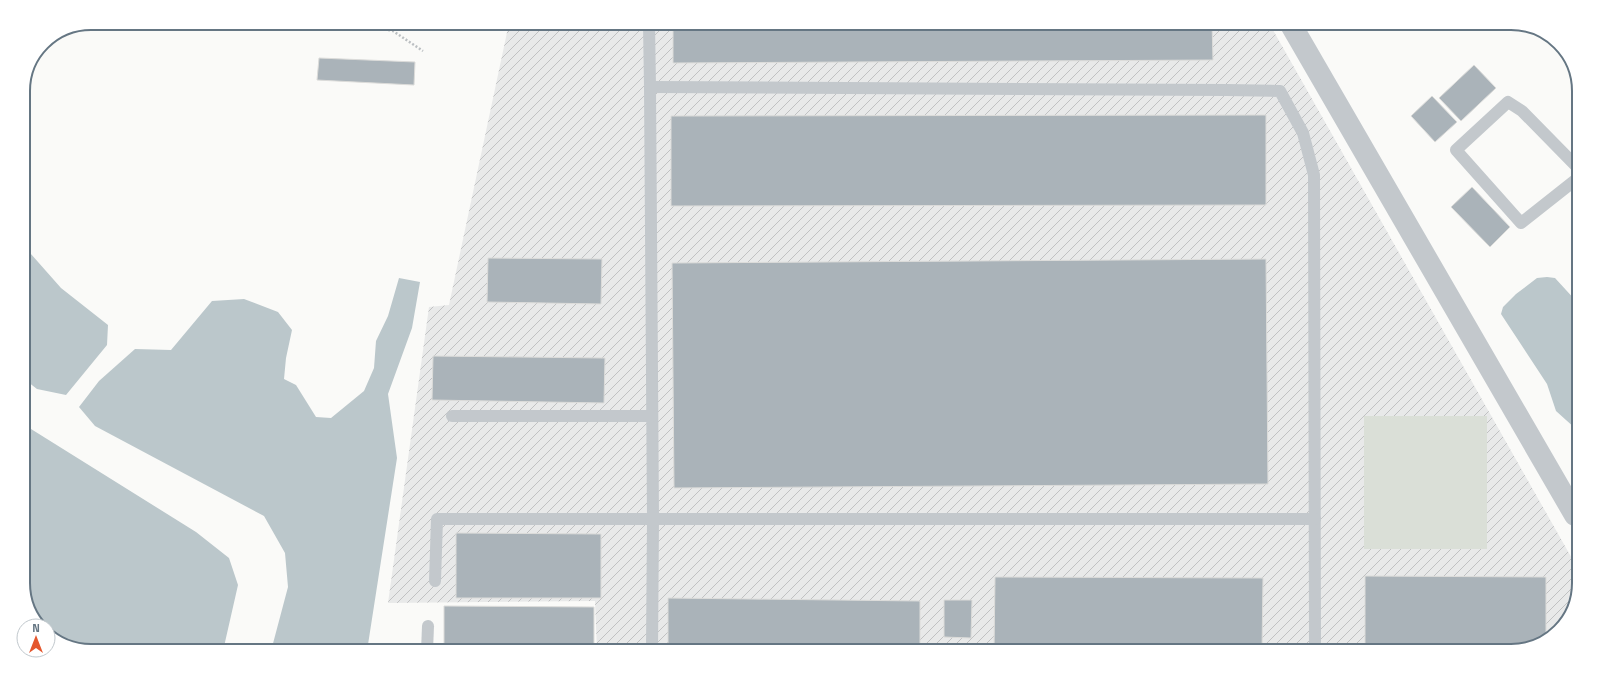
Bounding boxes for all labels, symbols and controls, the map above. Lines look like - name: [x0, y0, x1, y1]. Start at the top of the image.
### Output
- north arrow: [16, 618, 56, 658]
- text: N: [32, 620, 40, 636]

